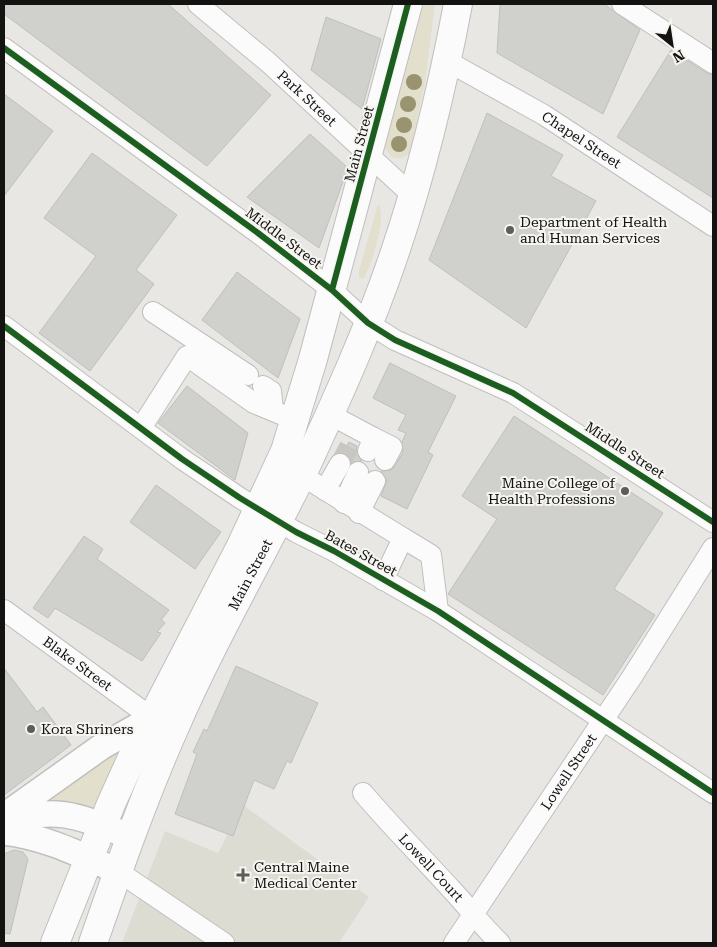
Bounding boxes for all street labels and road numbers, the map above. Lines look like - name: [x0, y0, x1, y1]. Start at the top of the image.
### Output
- street label: Park Street: [274, 67, 340, 129]
- street label: Main Street: [341, 104, 377, 184]
- street label: Chapel Street: [539, 108, 624, 171]
- street label: Middle Street: [243, 204, 325, 272]
- street label: Middle Street: [582, 418, 668, 482]
- street label: Bates Street: [322, 527, 400, 579]
- street label: Main Street: [225, 536, 275, 613]
- street label: Blake Street: [40, 633, 115, 694]
- street label: Lowell Street: [537, 731, 600, 813]
- street label: Lowell Court: [396, 830, 467, 905]

